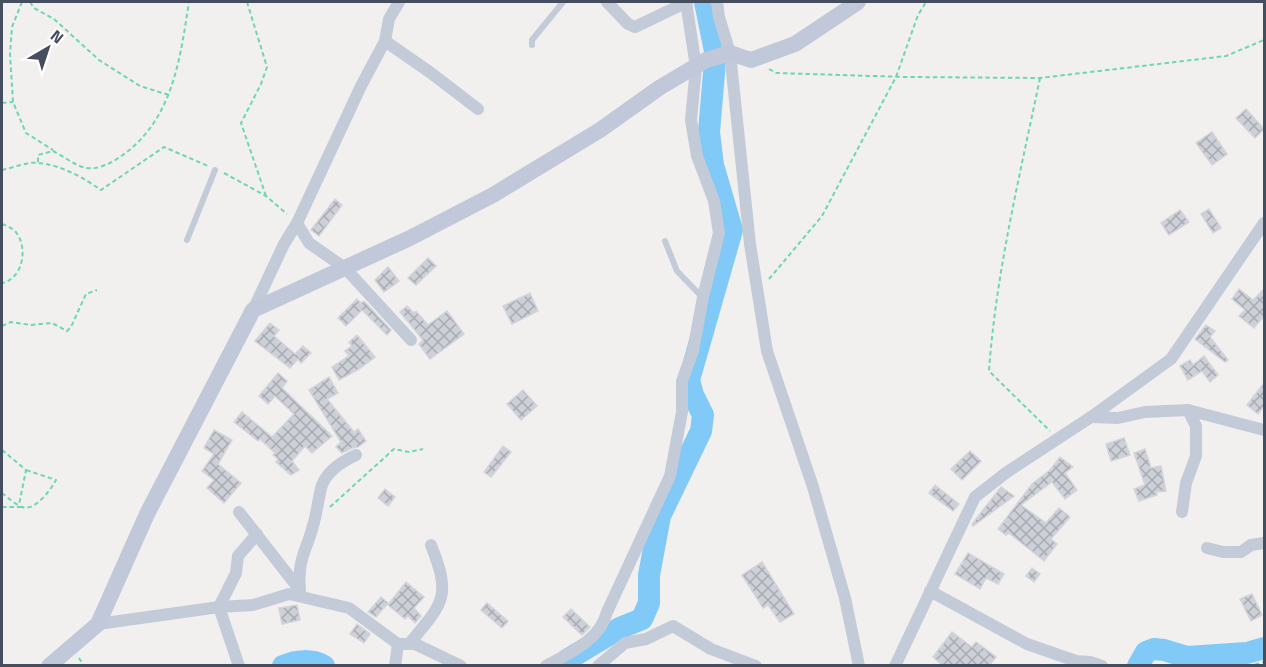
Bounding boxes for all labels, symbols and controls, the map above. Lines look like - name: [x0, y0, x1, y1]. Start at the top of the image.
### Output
- north arrow: [18, 18, 78, 78]
- text: N: [46, 24, 69, 49]

